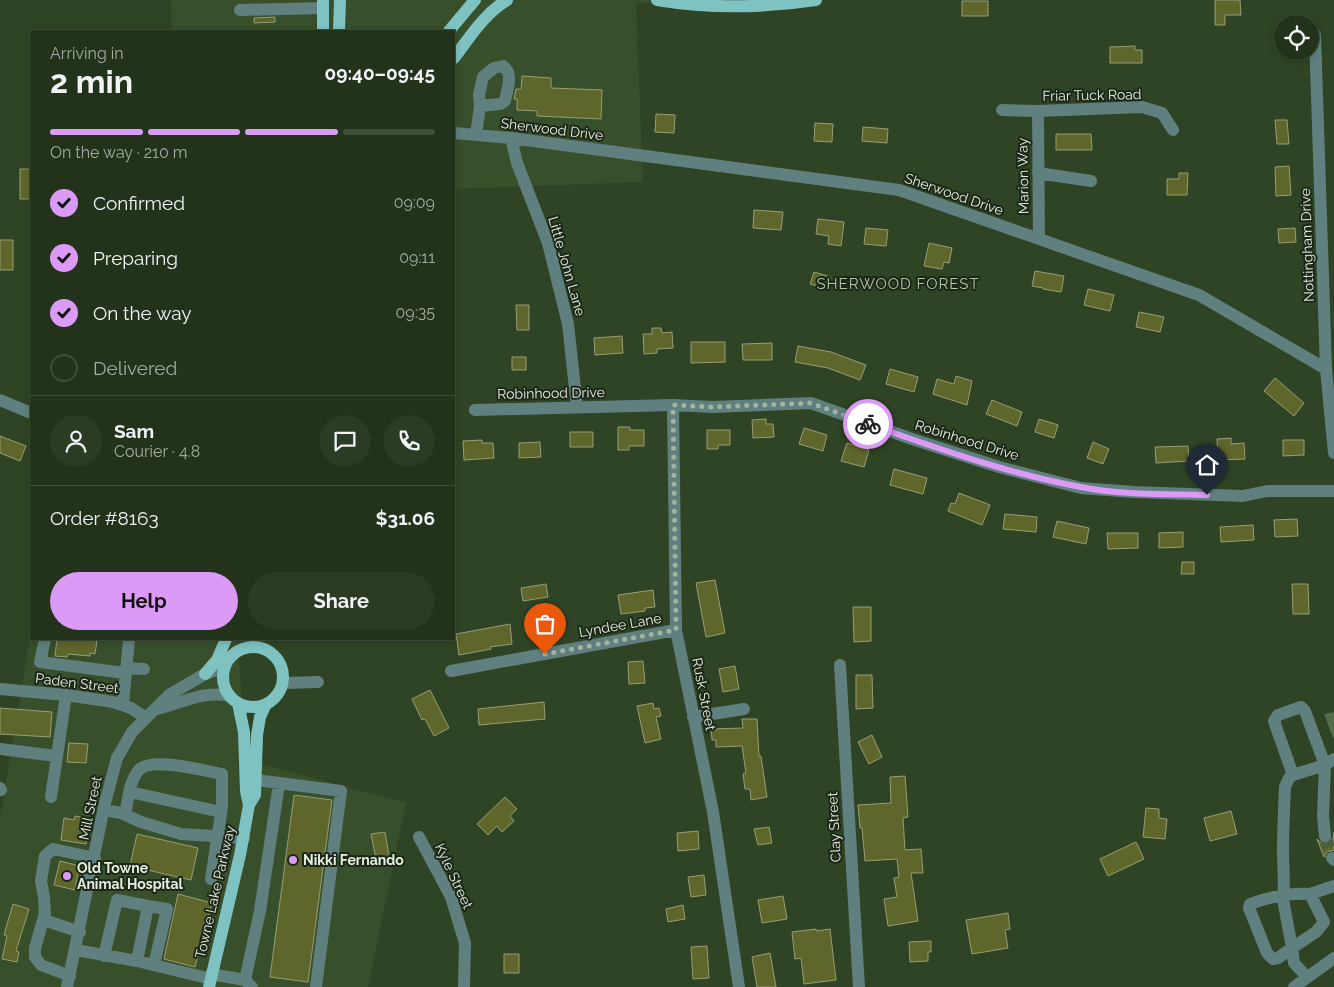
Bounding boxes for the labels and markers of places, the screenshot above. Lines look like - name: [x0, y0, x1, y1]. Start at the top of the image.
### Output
- pin: [1186, 444, 1228, 495]
- pin: [524, 603, 566, 654]
- place label: Nikki Fernando: [303, 852, 404, 868]
- marker: Nikki Fernando: [287, 854, 299, 866]
- place label: Old Towne Animal Hospital: [77, 860, 183, 892]
- marker: Old Towne Animal Hospital: [61, 870, 73, 882]

